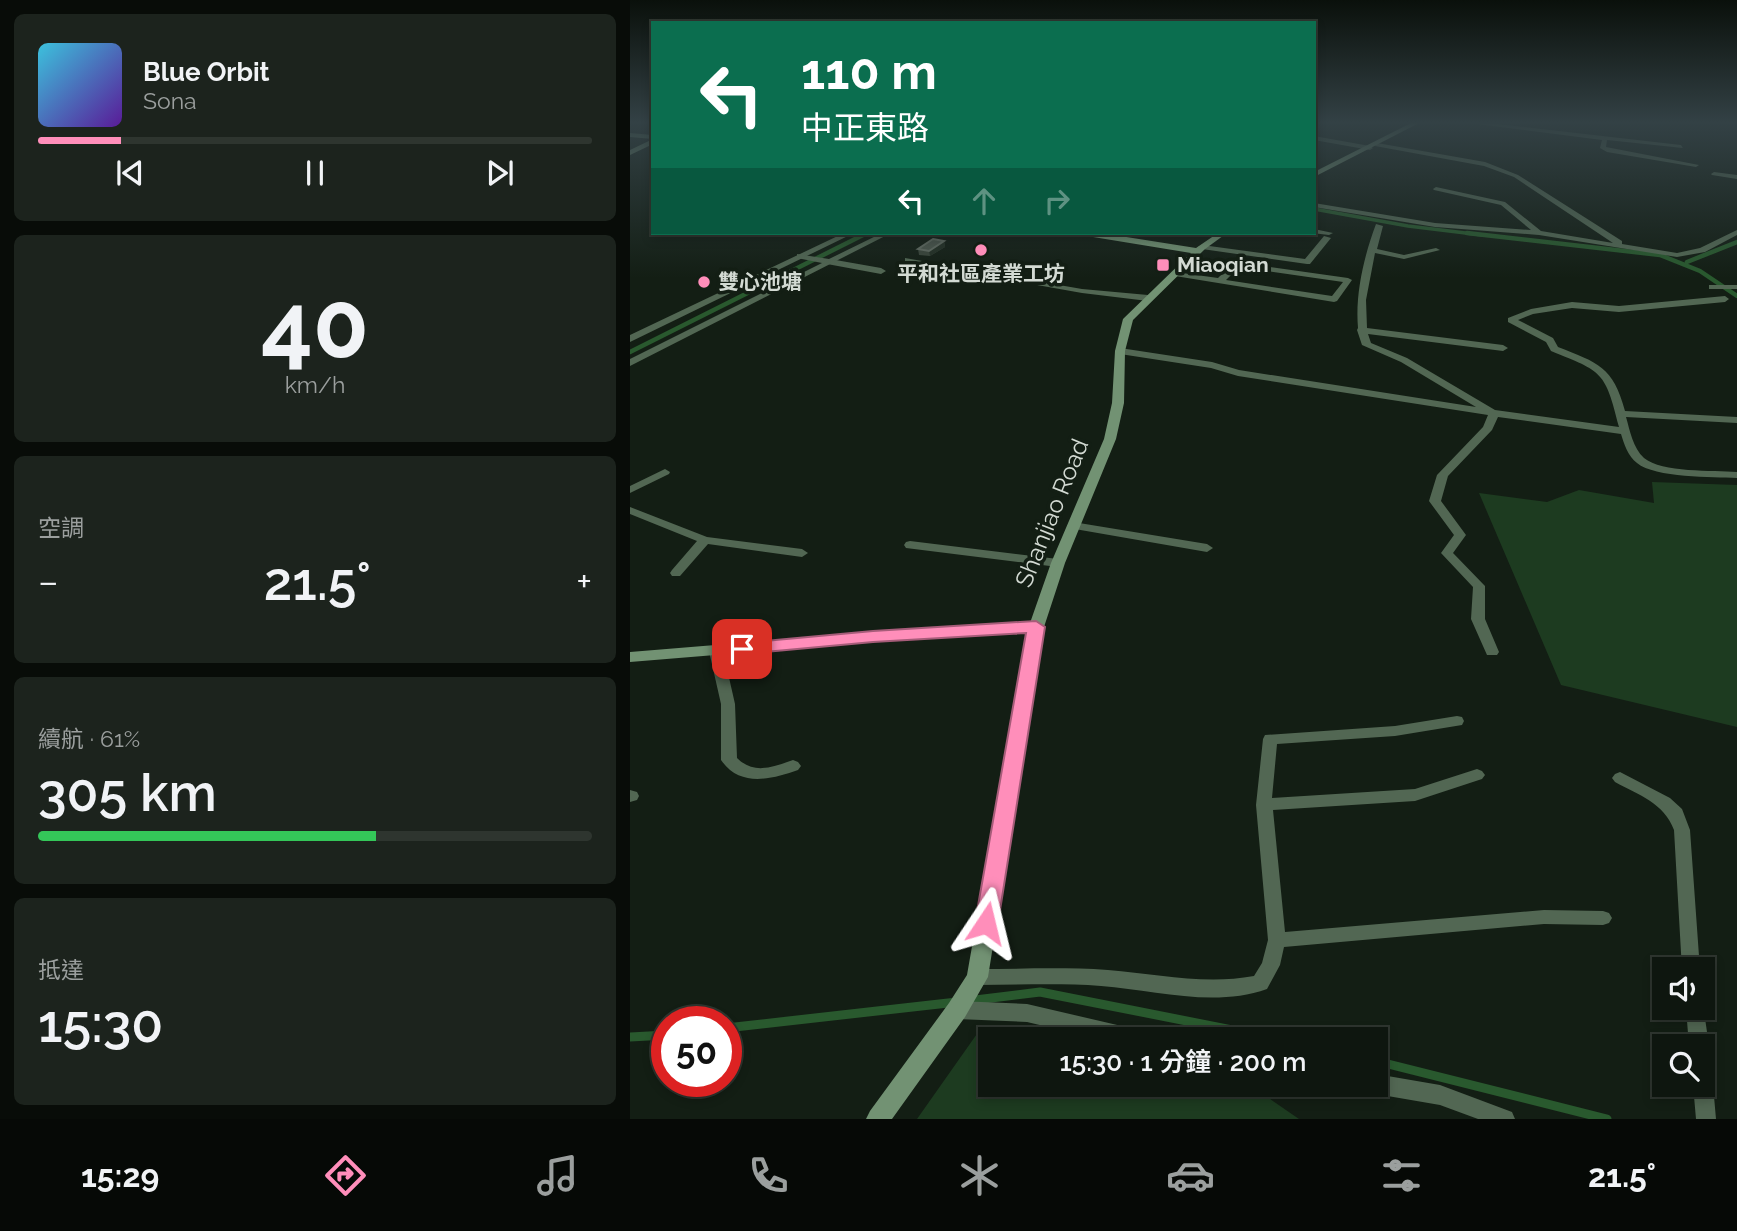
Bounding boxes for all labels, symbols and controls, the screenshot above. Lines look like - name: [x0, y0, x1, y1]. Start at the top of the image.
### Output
- text: 110 m: [801, 43, 937, 100]
- icon: left: [686, 49, 777, 140]
- text: Blue Orbit: [143, 57, 270, 87]
- text: Sona: [143, 87, 197, 114]
- text: 中正東路: [801, 109, 929, 146]
- icon: previous: [111, 154, 149, 192]
- icon: pause: [296, 154, 334, 192]
- icon: next: [481, 154, 519, 192]
- icon: left: [892, 182, 930, 220]
- icon: ahead: [965, 182, 1003, 220]
- icon: right: [1038, 182, 1076, 220]
- marker: 平和社區產業工坊: [973, 242, 989, 258]
- place label: Miaoqian: [1177, 252, 1269, 277]
- marker: Miaoqian: [1155, 257, 1171, 273]
- place label: 平和社區產業工坊: [897, 261, 1065, 286]
- place label: 雙心池塘: [718, 269, 802, 294]
- text: 40: [261, 272, 369, 379]
- marker: 雙心池塘: [696, 274, 712, 290]
- text: km/h: [285, 371, 345, 398]
- street label: Shanjiao Road: [1009, 434, 1094, 591]
- text: 空調: [38, 514, 84, 541]
- text: 21.5°: [264, 551, 371, 612]
- text: −: [38, 559, 58, 604]
- text: +: [576, 559, 592, 604]
- pin: [712, 619, 772, 679]
- icon: arrive: [723, 630, 761, 668]
- text: 續航 · 61%: [38, 725, 140, 752]
- text: 305 km: [38, 762, 217, 823]
- position arrow: [949, 886, 1023, 960]
- text: 抵達: [38, 956, 84, 983]
- map controls: [1652, 957, 1715, 1097]
- button: sound: [1652, 957, 1715, 1020]
- text: 15:30: [38, 993, 163, 1054]
- speed limit sign: 50: [651, 1006, 742, 1097]
- button: search: [1652, 1034, 1715, 1097]
- text: 15:30 · 1 分鐘 · 200 m: [1060, 1047, 1306, 1077]
- icon: directions: [321, 1151, 370, 1200]
- icon: music: [533, 1151, 582, 1200]
- icon: phone: [744, 1151, 793, 1200]
- icon: climate: [955, 1151, 1004, 1200]
- icon: car: [1166, 1151, 1215, 1200]
- icon: filters: [1377, 1151, 1426, 1200]
- text: 15:29: [81, 1157, 159, 1194]
- text: 21.5°: [1588, 1157, 1656, 1194]

